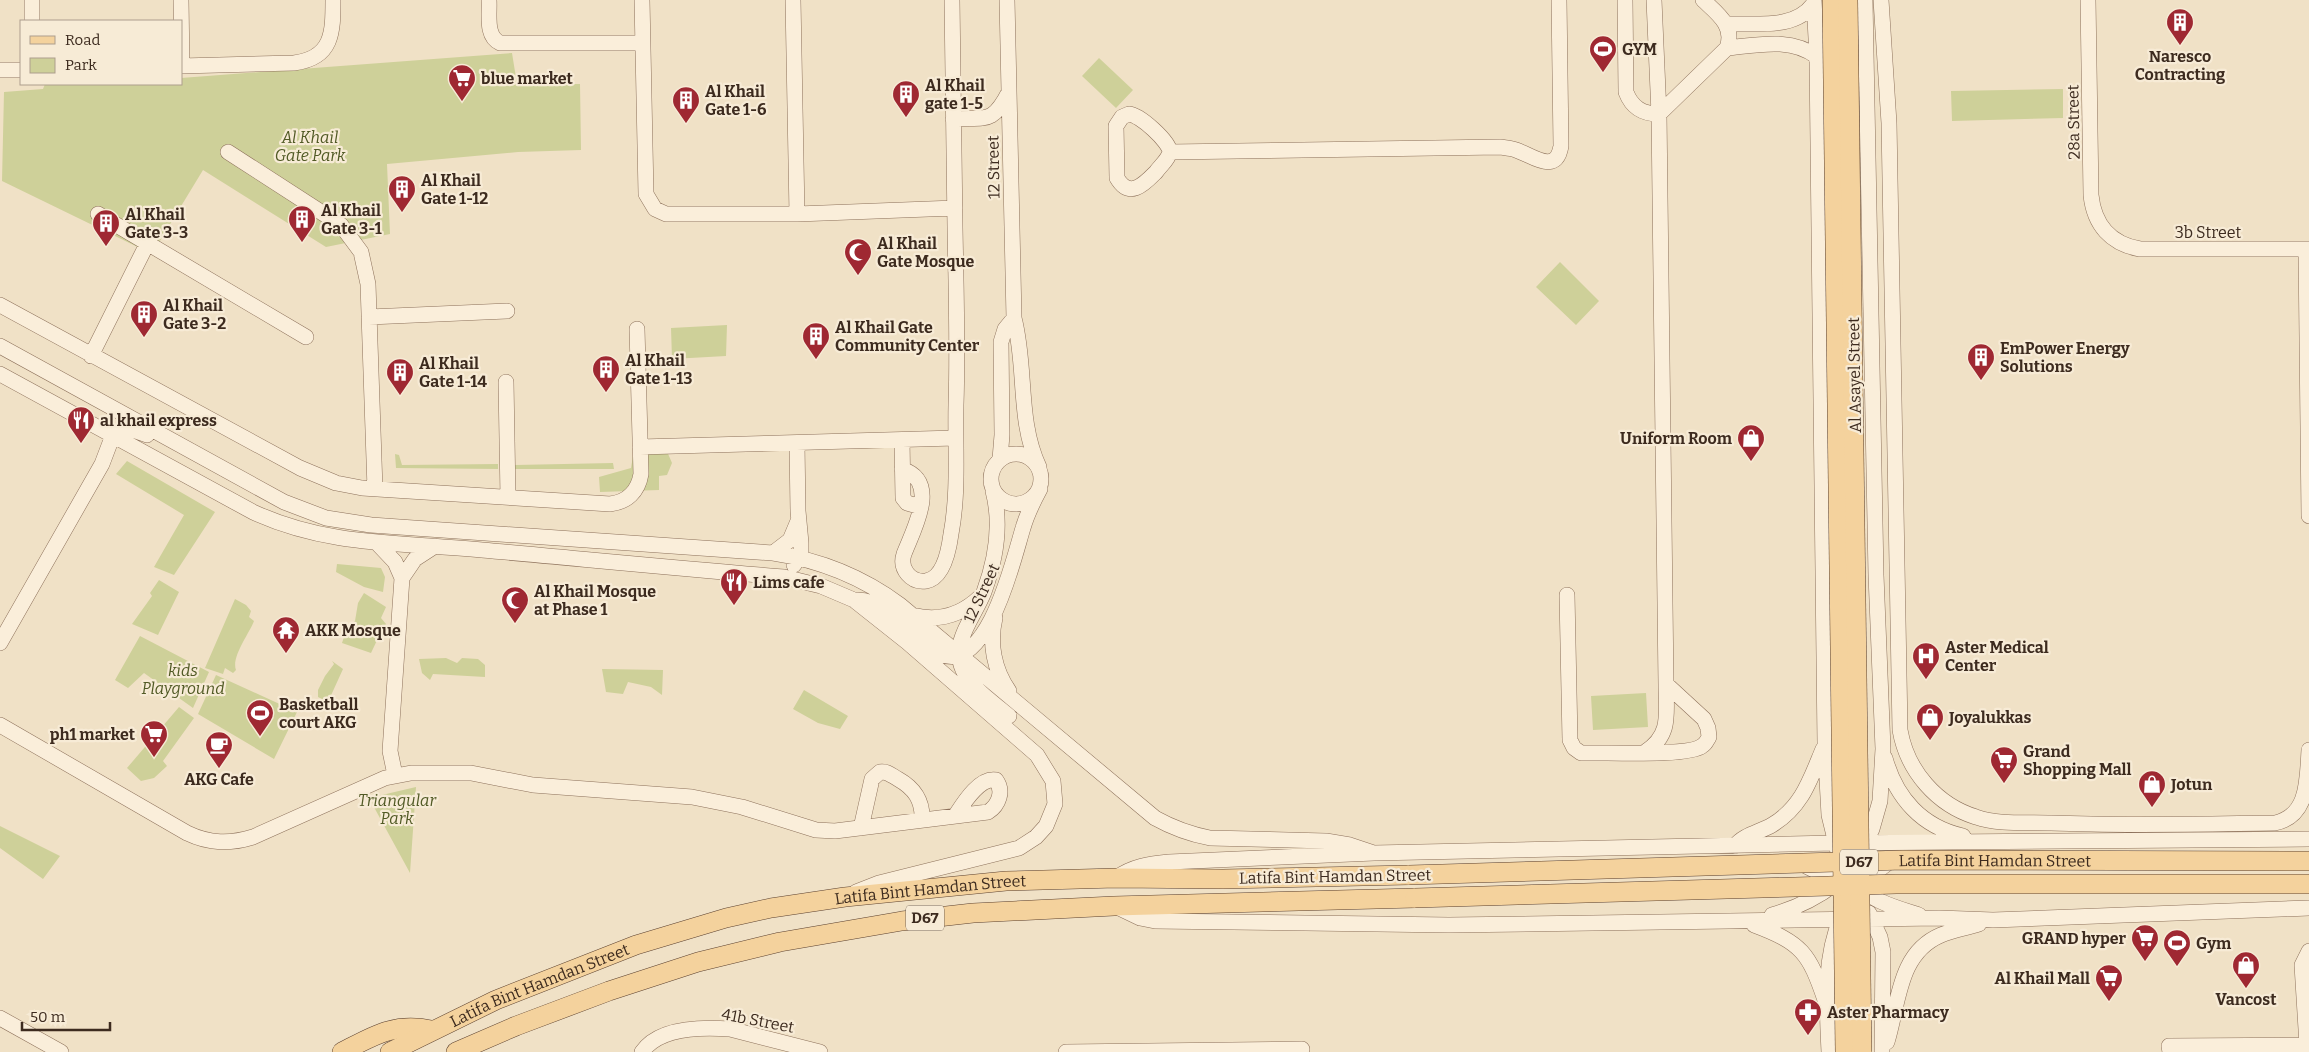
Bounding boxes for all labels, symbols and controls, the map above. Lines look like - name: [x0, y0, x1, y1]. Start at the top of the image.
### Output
- building icon: Naresco Contracting: [2165, 7, 2195, 46]
- legend: [20, 20, 182, 85]
- text: Road: [65, 31, 100, 49]
- sports icon: GYM: [1588, 34, 1618, 73]
- place label: GYM: [1622, 40, 1657, 59]
- place label: Naresco Contracting: [2135, 47, 2225, 84]
- text: Park: [65, 56, 97, 74]
- supermarket icon: blue market: [447, 63, 477, 102]
- place label: blue market: [481, 69, 573, 88]
- place label: Al Khail gate 1-5: [925, 76, 985, 113]
- building icon: Al Khail gate 1-5: [891, 79, 921, 118]
- place label: Al Khail Gate 1-6: [705, 82, 767, 119]
- street label: 28a Street: [2063, 84, 2084, 160]
- building icon: Al Khail Gate 1-6: [671, 85, 701, 124]
- park label: Al Khail Gate Park: [275, 128, 346, 165]
- street label: 12 Street: [983, 135, 1004, 199]
- place label: Al Khail Gate 1-12: [421, 171, 488, 208]
- building icon: Al Khail Gate 1-12: [387, 174, 417, 213]
- place label: Al Khail Gate 3-1: [321, 201, 382, 238]
- building icon: Al Khail Gate 3-1: [287, 204, 317, 243]
- place label: Al Khail Gate 3-3: [125, 205, 188, 242]
- building icon: Al Khail Gate 3-3: [91, 208, 121, 247]
- street label: 3b Street: [2175, 223, 2241, 242]
- place label: Al Khail Gate Mosque: [877, 234, 975, 271]
- mosque icon: Al Khail Gate Mosque: [843, 237, 873, 276]
- place label: Al Khail Gate 3-2: [163, 296, 226, 333]
- building icon: Al Khail Gate 3-2: [129, 299, 159, 338]
- street label: Al Asayel Street: [1844, 317, 1865, 433]
- place label: Al Khail Gate Community Center: [835, 318, 980, 355]
- building icon: Al Khail Gate Community Center: [801, 321, 831, 360]
- place label: EmPower Energy Solutions: [2000, 339, 2130, 376]
- building icon: EmPower Energy Solutions: [1966, 342, 1996, 381]
- place label: Al Khail Gate 1-13: [625, 351, 692, 388]
- place label: Al Khail Gate 1-14: [419, 354, 487, 391]
- building icon: Al Khail Gate 1-13: [591, 354, 621, 393]
- building icon: Al Khail Gate 1-14: [385, 357, 415, 396]
- restaurant icon: al khail express: [66, 405, 96, 444]
- place label: al khail express: [100, 411, 217, 430]
- shop icon: Uniform Room: [1736, 423, 1766, 462]
- place label: Uniform Room: [1620, 429, 1733, 448]
- street label: 12 Street: [959, 560, 1004, 626]
- restaurant icon: Lims cafe: [719, 567, 749, 606]
- place label: Lims cafe: [753, 573, 825, 592]
- place label: Al Khail Mosque at Phase 1: [534, 582, 656, 619]
- mosque icon: Al Khail Mosque at Phase 1: [500, 585, 530, 624]
- temple icon: AKK Mosque: [271, 615, 301, 654]
- place label: AKK Mosque: [305, 621, 401, 640]
- place label: Aster Medical Center: [1945, 638, 2049, 675]
- hospital icon: Aster Medical Center: [1911, 641, 1941, 680]
- park label: kids Playground: [141, 661, 225, 698]
- place label: Basketball court AKG: [279, 695, 358, 732]
- sports icon: Basketball court AKG: [245, 698, 275, 737]
- shop icon: Joyalukkas: [1915, 702, 1945, 741]
- place label: Joyalukkas: [1948, 708, 2031, 727]
- supermarket icon: ph1 market: [139, 719, 169, 758]
- place label: ph1 market: [50, 725, 136, 744]
- cafe icon: AKG Cafe: [204, 730, 234, 769]
- place label: Grand Shopping Mall: [2023, 742, 2132, 779]
- supermarket icon: Grand Shopping Mall: [1989, 745, 2019, 784]
- shop icon: Jotun: [2137, 769, 2167, 808]
- place label: AKG Cafe: [184, 770, 254, 789]
- place label: Jotun: [2170, 775, 2213, 794]
- park label: Triangular Park: [358, 791, 437, 828]
- road number: D67: [1840, 850, 1878, 874]
- street label: Latifa Bint Hamdan Street: [1898, 851, 2091, 870]
- street label: Latifa Bint Hamdan Street: [1239, 865, 1431, 888]
- street label: Latifa Bint Hamdan Street: [833, 871, 1027, 908]
- road number: D67: [906, 906, 944, 930]
- supermarket icon: GRAND hyper: [2130, 923, 2160, 962]
- sports icon: Gym: [2162, 928, 2192, 967]
- place label: GRAND hyper: [2022, 929, 2126, 948]
- place label: Gym: [2196, 934, 2232, 953]
- street label: Latifa Bint Hamdan Street: [447, 940, 632, 1031]
- shop icon: Vancost: [2231, 950, 2261, 989]
- supermarket icon: Al Khail Mall: [2094, 963, 2124, 1002]
- place label: Al Khail Mall: [1995, 969, 2090, 988]
- place label: Vancost: [2216, 990, 2277, 1009]
- pharmacy icon: Aster Pharmacy: [1793, 997, 1823, 1036]
- scale bar: [22, 1000, 110, 1032]
- place label: Aster Pharmacy: [1827, 1003, 1949, 1022]
- street label: 41b Street: [720, 1004, 796, 1037]
- text: 50 m: [30, 1008, 66, 1026]

